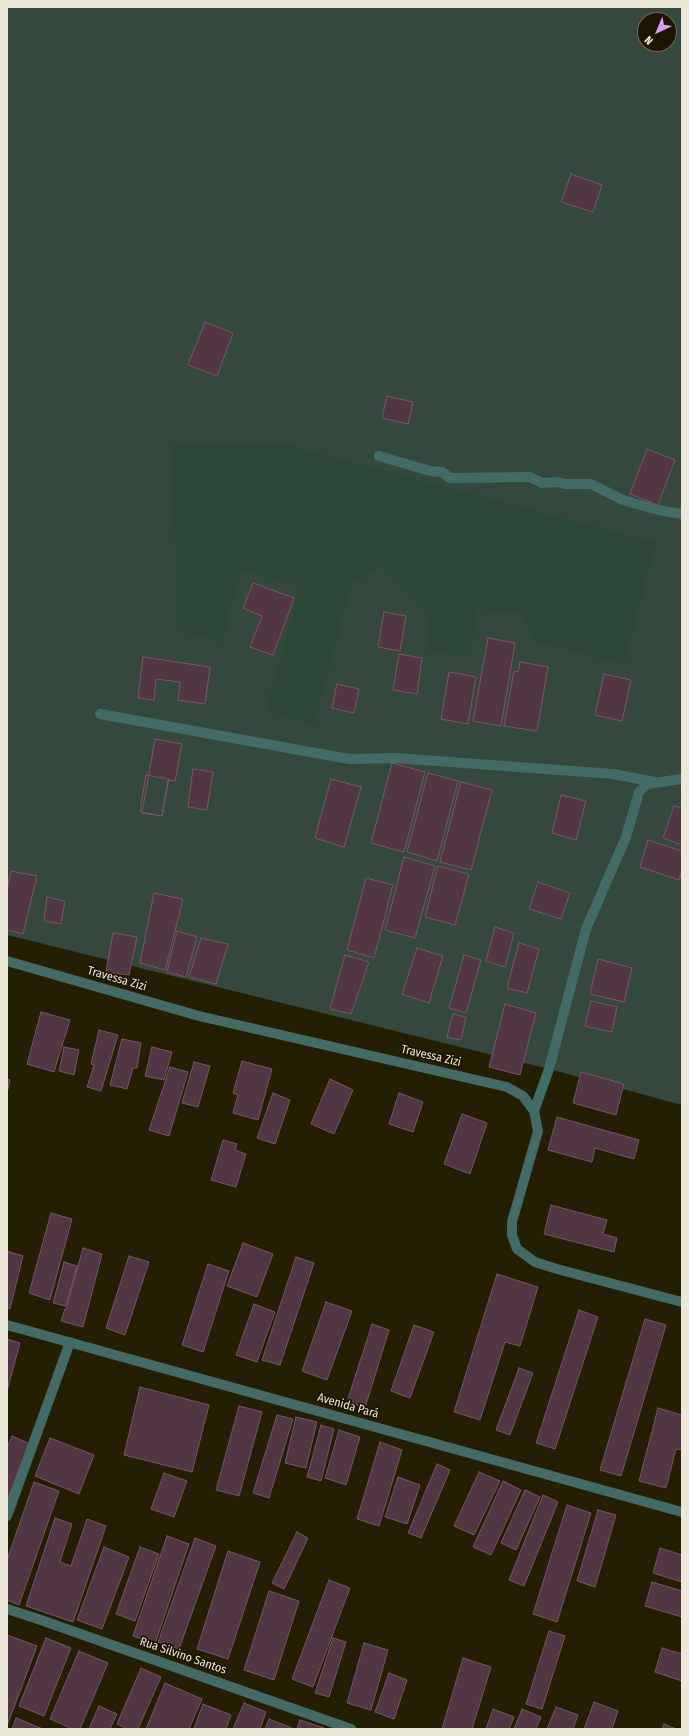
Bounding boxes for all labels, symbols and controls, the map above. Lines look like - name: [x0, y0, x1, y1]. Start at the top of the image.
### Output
- north arrow: [637, 12, 677, 52]
- text: N: [642, 33, 656, 47]
- street label: Travessa Zizi: [86, 964, 148, 994]
- street label: Travessa Zizi: [400, 1042, 462, 1070]
- street label: Avenida Pará: [316, 1390, 380, 1422]
- street label: Rua Silvino Santos: [138, 1634, 228, 1678]

